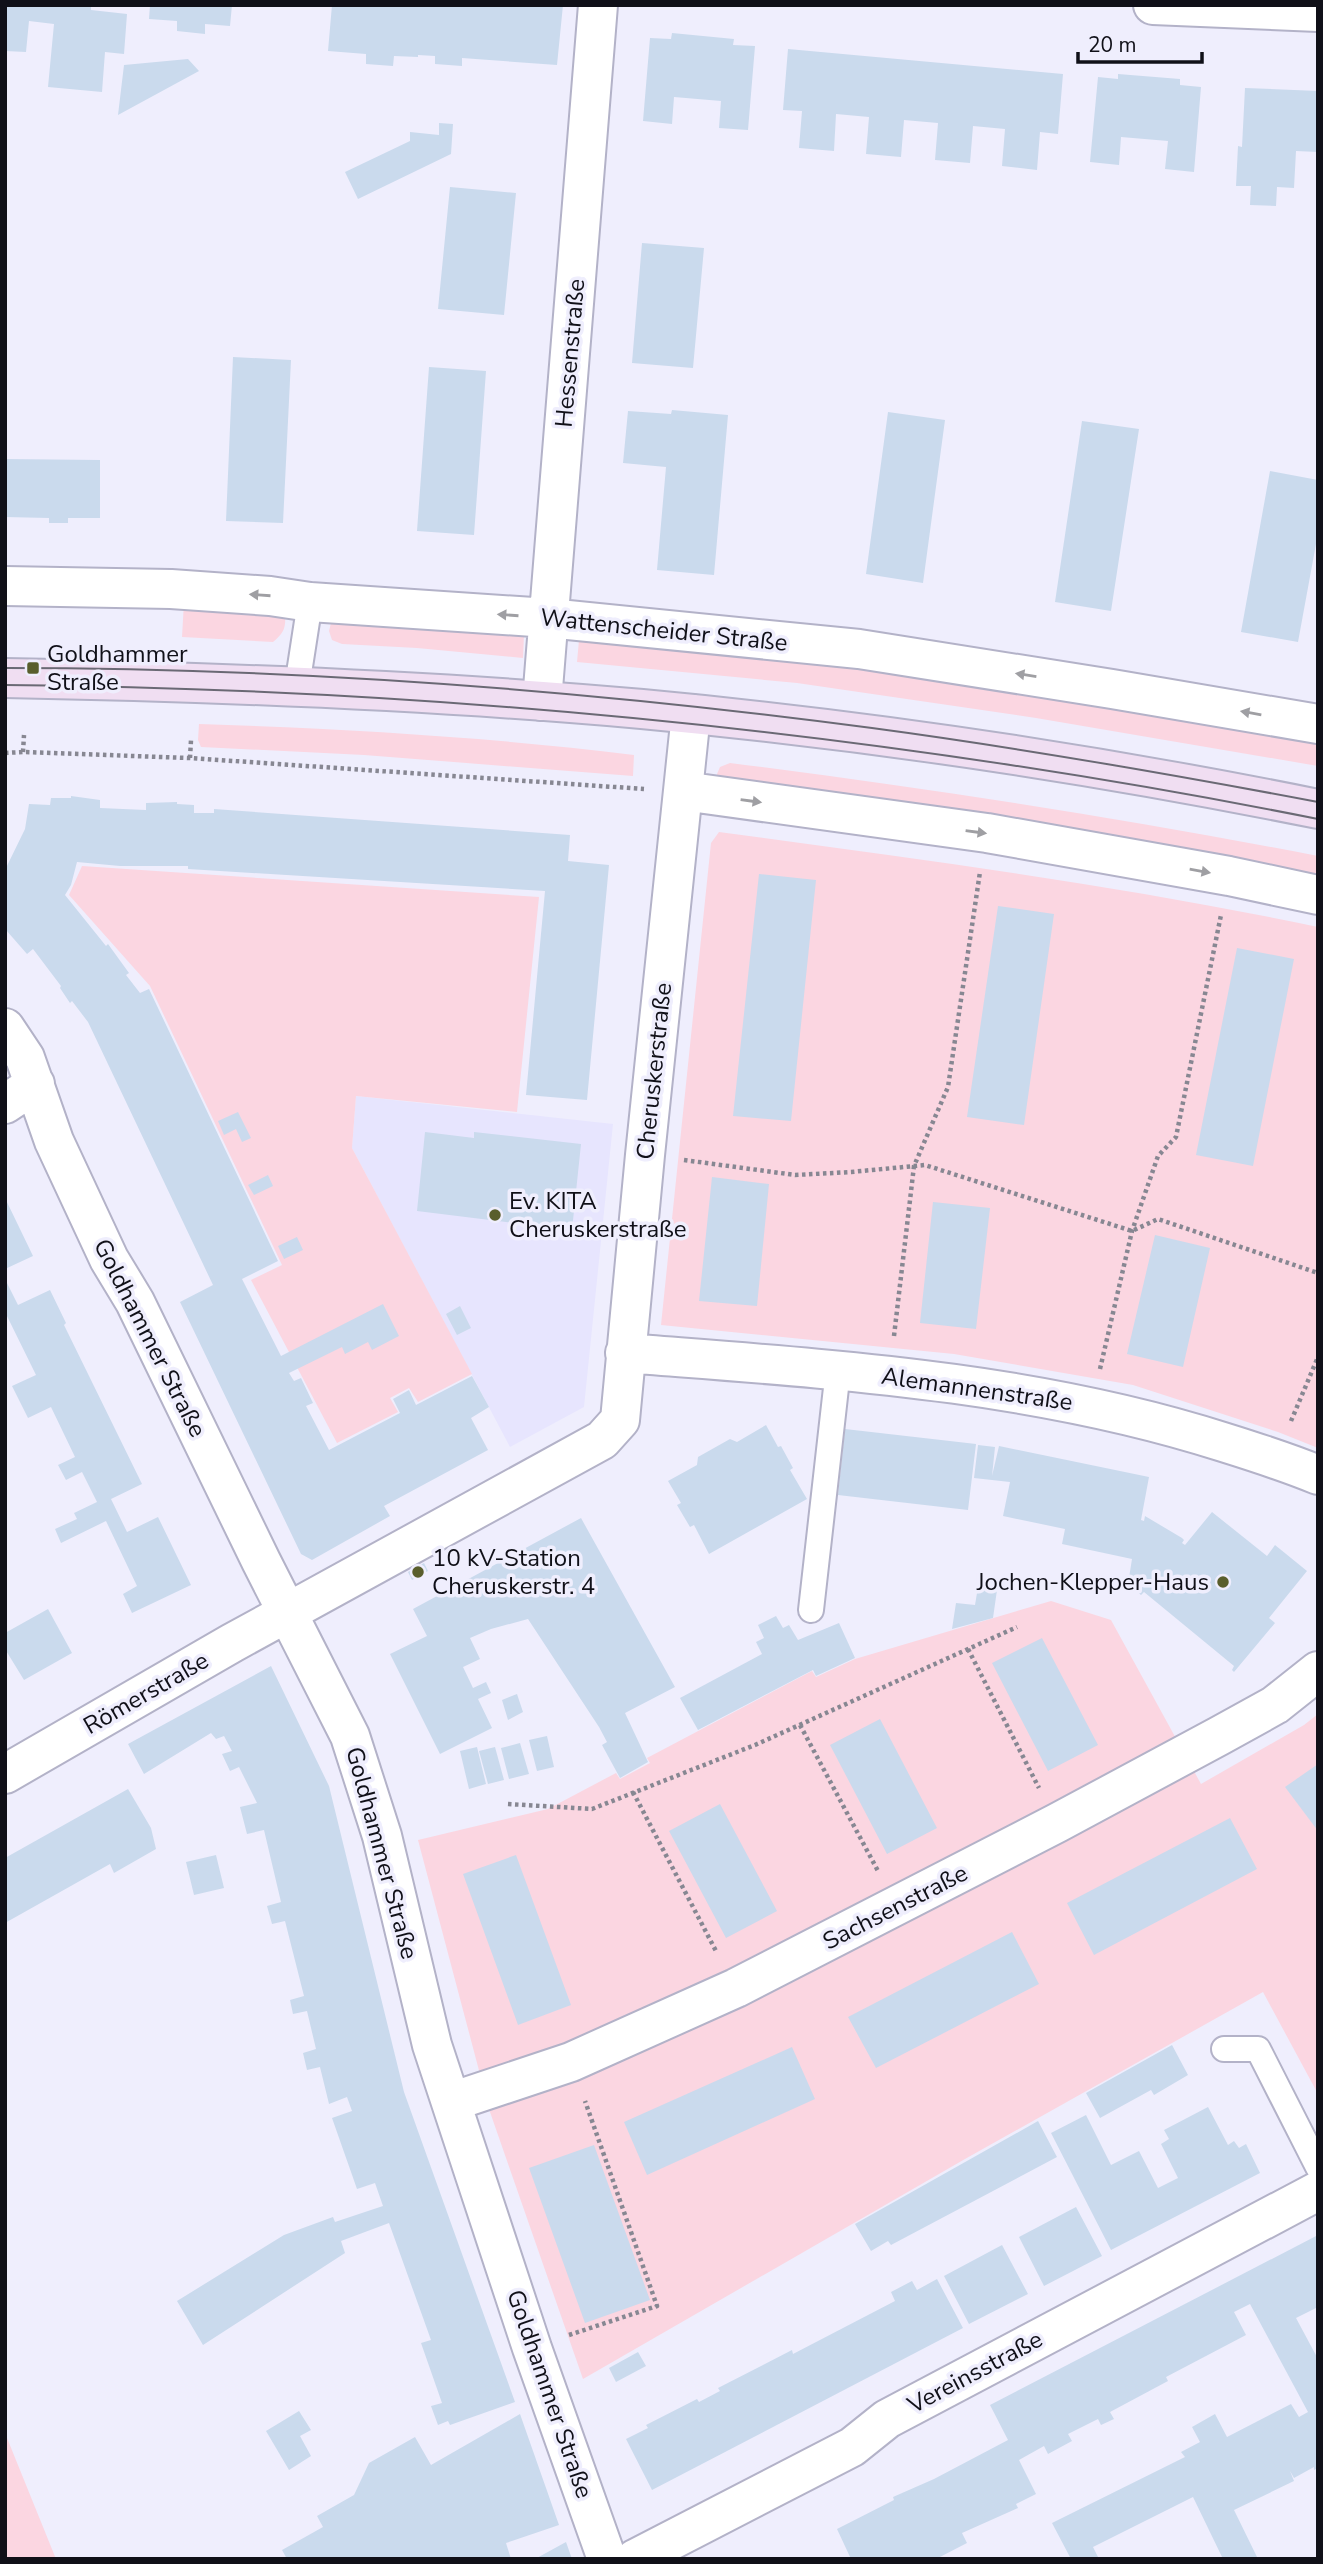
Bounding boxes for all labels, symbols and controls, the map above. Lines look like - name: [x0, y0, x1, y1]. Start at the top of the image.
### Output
- scale bar: [1078, 21, 1202, 65]
- text: 20 m: [1088, 31, 1137, 59]
- street label: Hessenstraße: [548, 277, 592, 429]
- one-way arrow: [249, 589, 271, 600]
- street label: Wattenscheider Straße: [539, 601, 789, 659]
- one-way arrow: [497, 609, 519, 620]
- place label: Goldhammer Straße: [47, 638, 188, 698]
- marker: Goldhammer Straße: [25, 660, 41, 676]
- one-way arrow: [1015, 669, 1037, 680]
- one-way arrow: [1239, 707, 1261, 718]
- one-way arrow: [740, 795, 762, 806]
- one-way arrow: [965, 827, 987, 838]
- one-way arrow: [1189, 866, 1211, 877]
- street label: Cheruskerstraße: [629, 981, 679, 1161]
- place label: Ev. KITA Cheruskerstraße: [509, 1185, 687, 1245]
- marker: Ev. KITA Cheruskerstraße: [487, 1207, 503, 1223]
- street label: Goldhammer Straße: [86, 1233, 214, 1443]
- street label: Alemannenstraße: [879, 1360, 1075, 1418]
- place label: 10 kV-Station Cheruskerstr. 4: [432, 1542, 595, 1602]
- marker: 10 kV-Station Cheruskerstr. 4: [410, 1564, 426, 1580]
- place label: Jochen-Klepper-Haus: [976, 1566, 1209, 1598]
- marker: Jochen-Klepper-Haus: [1215, 1574, 1231, 1590]
- street label: Römerstraße: [78, 1644, 214, 1742]
- street label: Goldhammer Straße: [338, 1743, 426, 1963]
- street label: Sachsenstraße: [817, 1857, 973, 1957]
- street label: Goldhammer Straße: [499, 2285, 601, 2503]
- street label: Vereinsstraße: [901, 2323, 1048, 2421]

